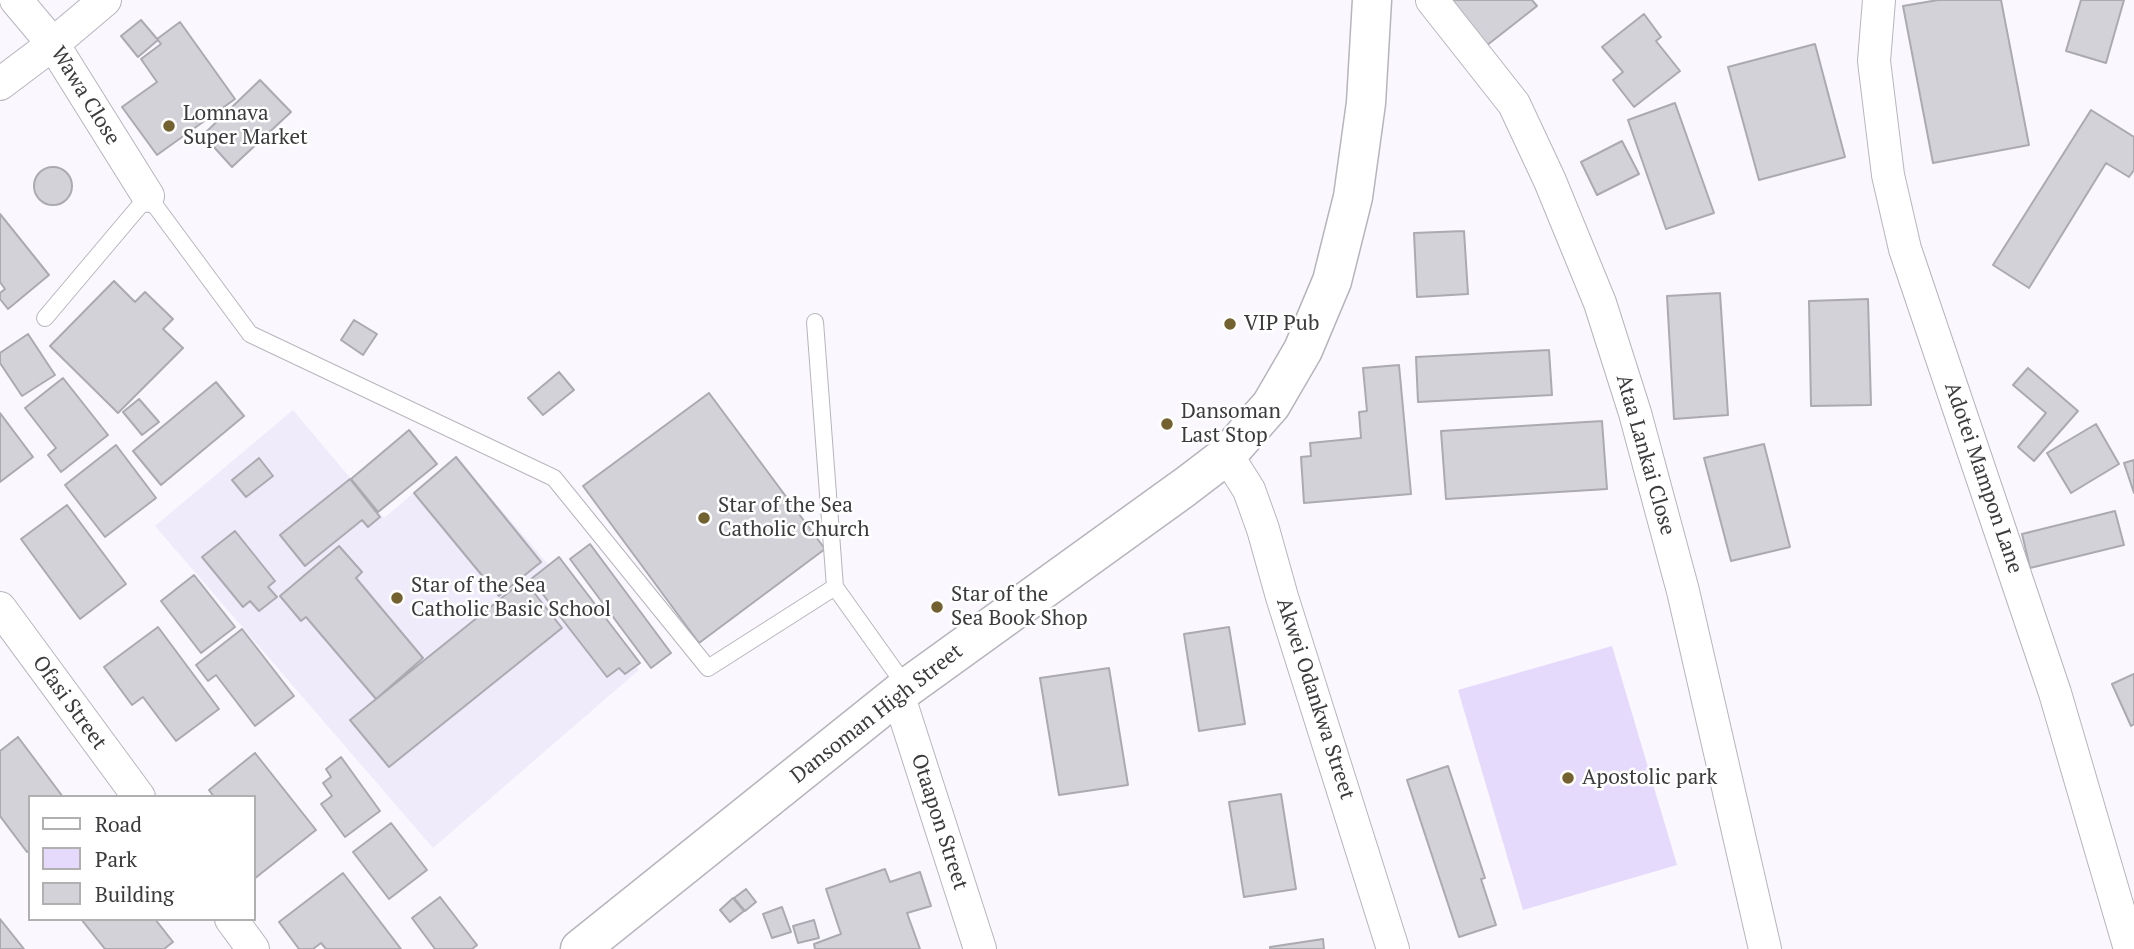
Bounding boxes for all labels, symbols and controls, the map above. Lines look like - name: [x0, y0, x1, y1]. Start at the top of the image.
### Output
- street label: Wawa Close: [45, 42, 125, 150]
- place label: Lomnava Super Market: [183, 101, 308, 151]
- marker: Lomnava Super Market: [161, 118, 177, 134]
- place label: VIP Pub: [1244, 311, 1319, 337]
- marker: VIP Pub: [1222, 316, 1238, 332]
- street label: Ataa Lankai Close: [1610, 372, 1680, 538]
- street label: Adotei Mampon Lane: [1938, 379, 2028, 577]
- place label: Dansoman Last Stop: [1181, 399, 1281, 449]
- marker: Dansoman Last Stop: [1159, 416, 1175, 432]
- place label: Star of the Sea Catholic Church: [718, 493, 869, 543]
- marker: Star of the Sea Catholic Church: [696, 510, 712, 526]
- place label: Star of the Sea Catholic Basic School: [411, 573, 611, 623]
- place label: Star of the Sea Book Shop: [951, 582, 1088, 632]
- marker: Star of the Sea Catholic Basic School: [389, 590, 405, 606]
- street label: Akwei Odankwa Street: [1271, 595, 1359, 803]
- marker: Star of the Sea Book Shop: [929, 599, 945, 615]
- street label: Dansoman High Street: [786, 639, 968, 789]
- street label: Ofasi Street: [27, 651, 111, 755]
- street label: Otaapon Street: [905, 751, 973, 893]
- place label: Apostolic park: [1582, 765, 1717, 791]
- marker: Apostolic park: [1560, 770, 1576, 786]
- legend: [28, 795, 256, 921]
- text: Road: [95, 810, 142, 838]
- text: Park: [95, 845, 137, 873]
- text: Building: [95, 880, 174, 908]

